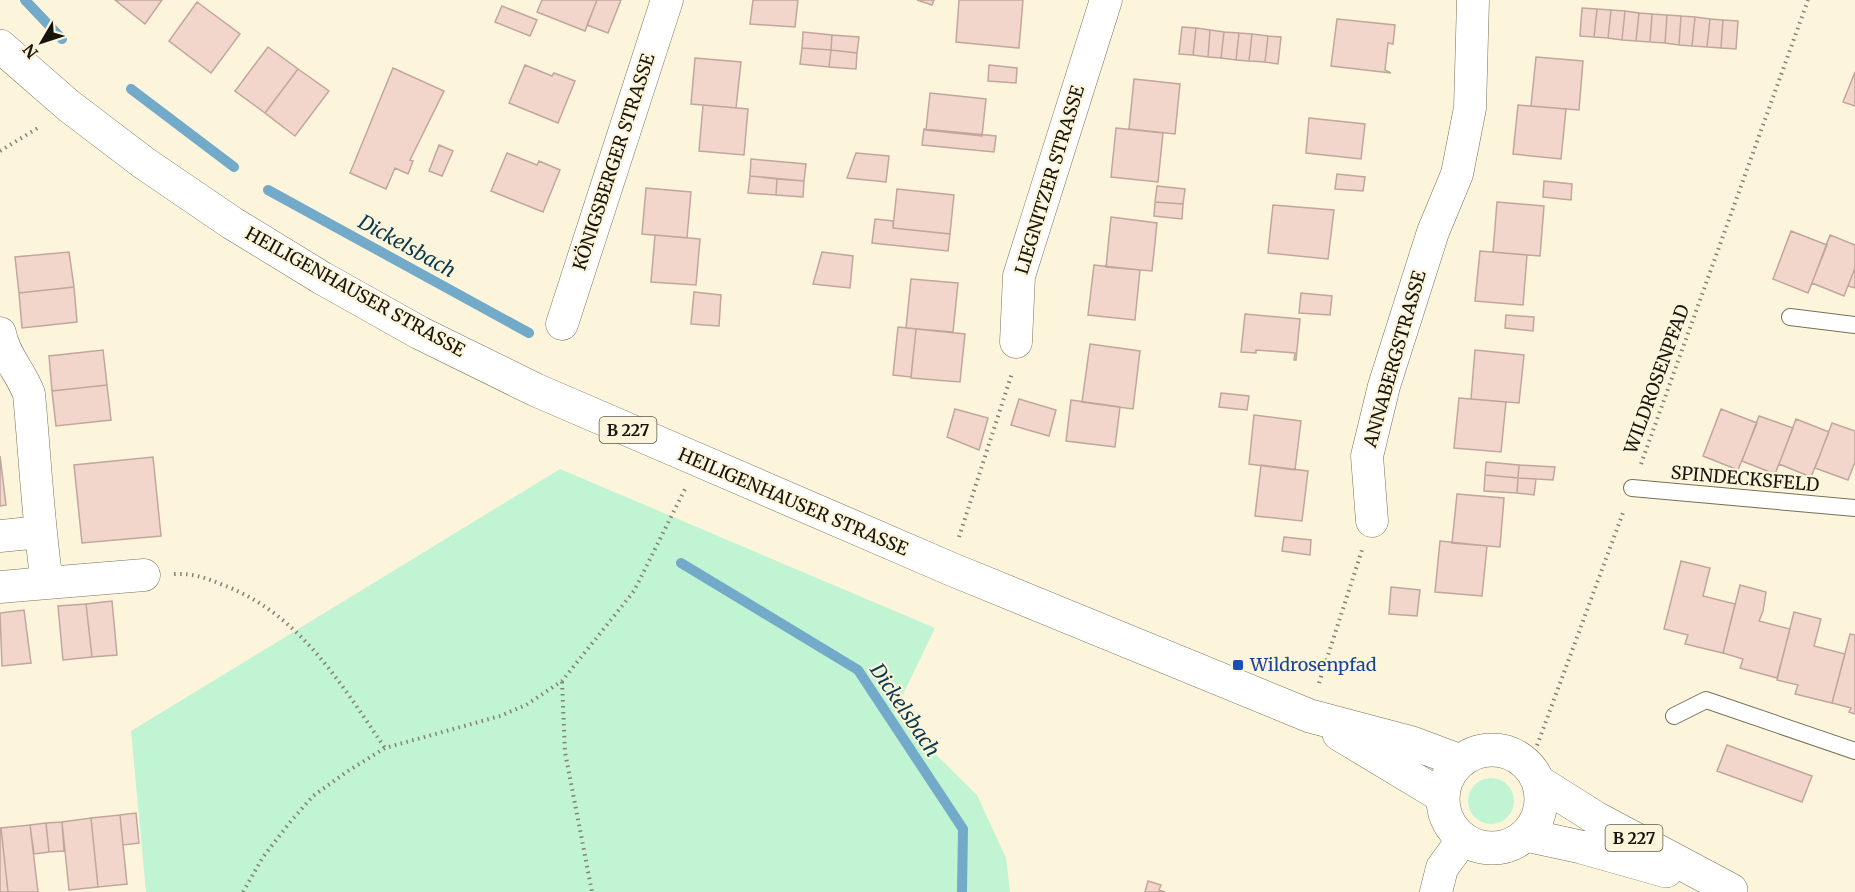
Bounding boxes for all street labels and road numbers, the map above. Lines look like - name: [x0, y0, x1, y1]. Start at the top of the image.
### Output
- street label: KÖNIGSBERGER STRASSE: [568, 50, 660, 273]
- street label: LIEGNITZER STRASSE: [1010, 82, 1089, 277]
- street label: HEILIGENHAUSER STRASSE: [241, 221, 470, 362]
- street label: ANNABERGSTRASSE: [1358, 267, 1431, 451]
- street label: WILDROSENPFAD: [1619, 301, 1694, 458]
- road number: B 227: [600, 417, 656, 443]
- street label: HEILIGENHAUSER STRASSE: [675, 443, 912, 561]
- street label: SPINDECKSFELD: [1670, 461, 1820, 496]
- road number: B 227: [1606, 825, 1662, 851]

